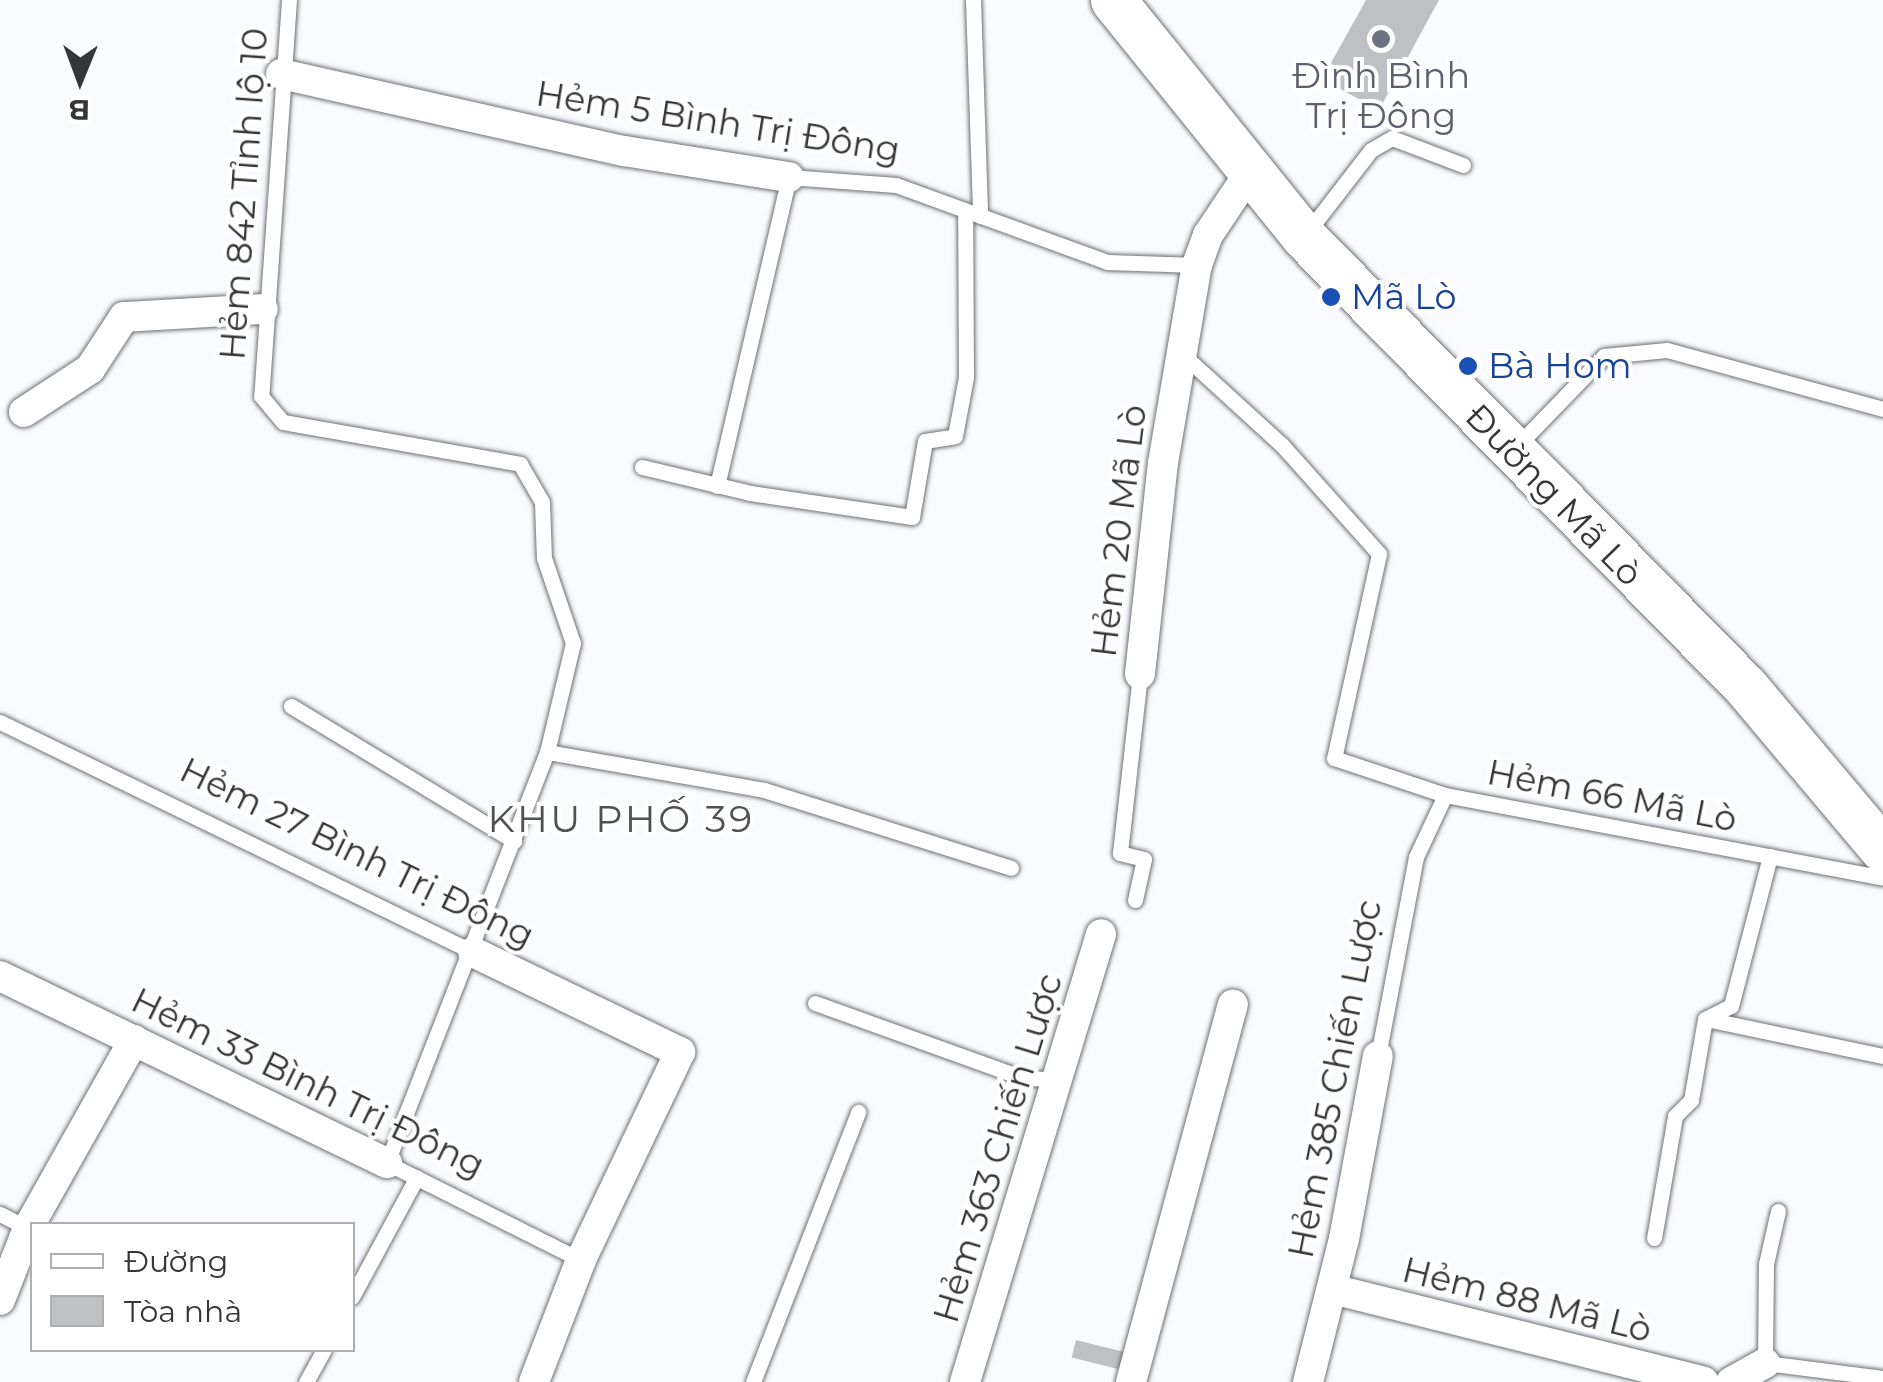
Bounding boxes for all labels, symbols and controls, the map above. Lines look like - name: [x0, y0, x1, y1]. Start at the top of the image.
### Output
- street label: Hẻm 842 Tỉnh lộ 10: [211, 27, 277, 361]
- marker: Đình Bình Trị Đông: [1370, 28, 1392, 50]
- north arrow: [30, 30, 130, 130]
- place label: Đình Bình Trị Đông: [1292, 55, 1470, 137]
- street label: Hẻm 5 Bình Trị Đông: [533, 72, 903, 172]
- text: B: [68, 93, 90, 127]
- place label: Mã Lò: [1351, 276, 1457, 318]
- marker: Mã Lò: [1320, 286, 1342, 308]
- place label: Bà Hom: [1488, 345, 1632, 387]
- marker: Bà Hom: [1457, 355, 1479, 377]
- street label: Đường Mã Lò: [1457, 395, 1651, 595]
- street label: Hẻm 20 Mã Lò: [1083, 403, 1155, 659]
- street label: Hẻm 27 Bình Trị Đông: [173, 749, 541, 957]
- street label: Hẻm 66 Mã Lò: [1484, 751, 1740, 841]
- district label: KHU PHỐ 39: [487, 796, 755, 842]
- street label: Hẻm 385 Chiến Lược: [1280, 896, 1390, 1262]
- street label: Hẻm 363 Chiến Lược: [925, 968, 1071, 1328]
- street label: Hẻm 33 Bình Trị Đông: [125, 979, 491, 1187]
- legend: [30, 1222, 355, 1352]
- text: Đường: [124, 1243, 228, 1280]
- street label: Hẻm 88 Mã Lò: [1398, 1249, 1656, 1351]
- text: Tòa nhà: [124, 1293, 242, 1330]

